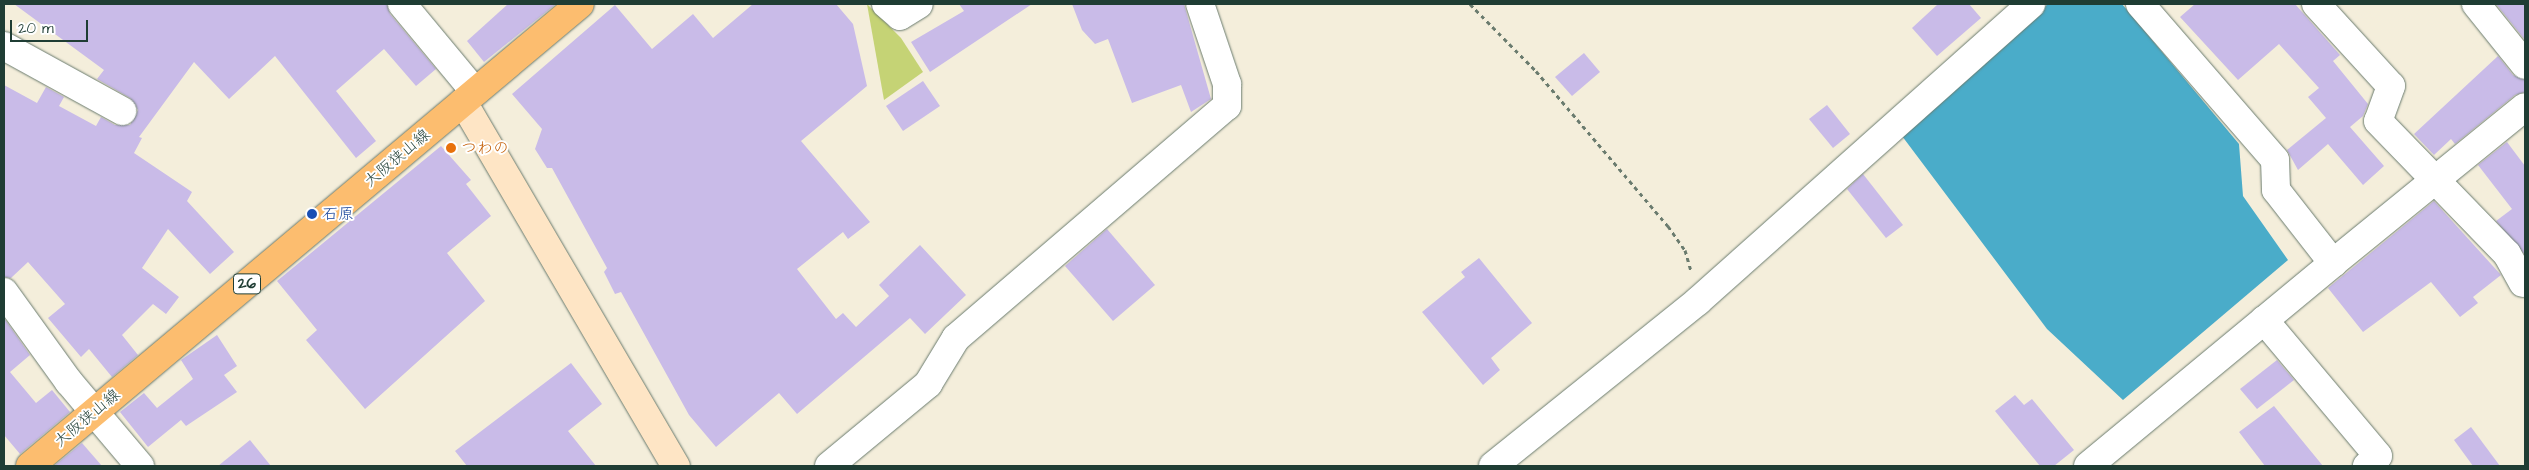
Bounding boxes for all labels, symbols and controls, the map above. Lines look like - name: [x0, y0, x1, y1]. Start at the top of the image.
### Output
- scale bar: [12, 10, 90, 42]
- text: 20 m: [18, 18, 54, 39]
- street label: 大阪狭山線: [360, 125, 434, 191]
- place label: つわの: [461, 138, 509, 158]
- marker: つわの: [445, 142, 457, 154]
- place label: 石原: [322, 204, 354, 224]
- marker: 石原: [306, 208, 318, 220]
- road number: 26: [232, 272, 262, 296]
- street label: 大阪狭山線: [50, 385, 124, 451]

